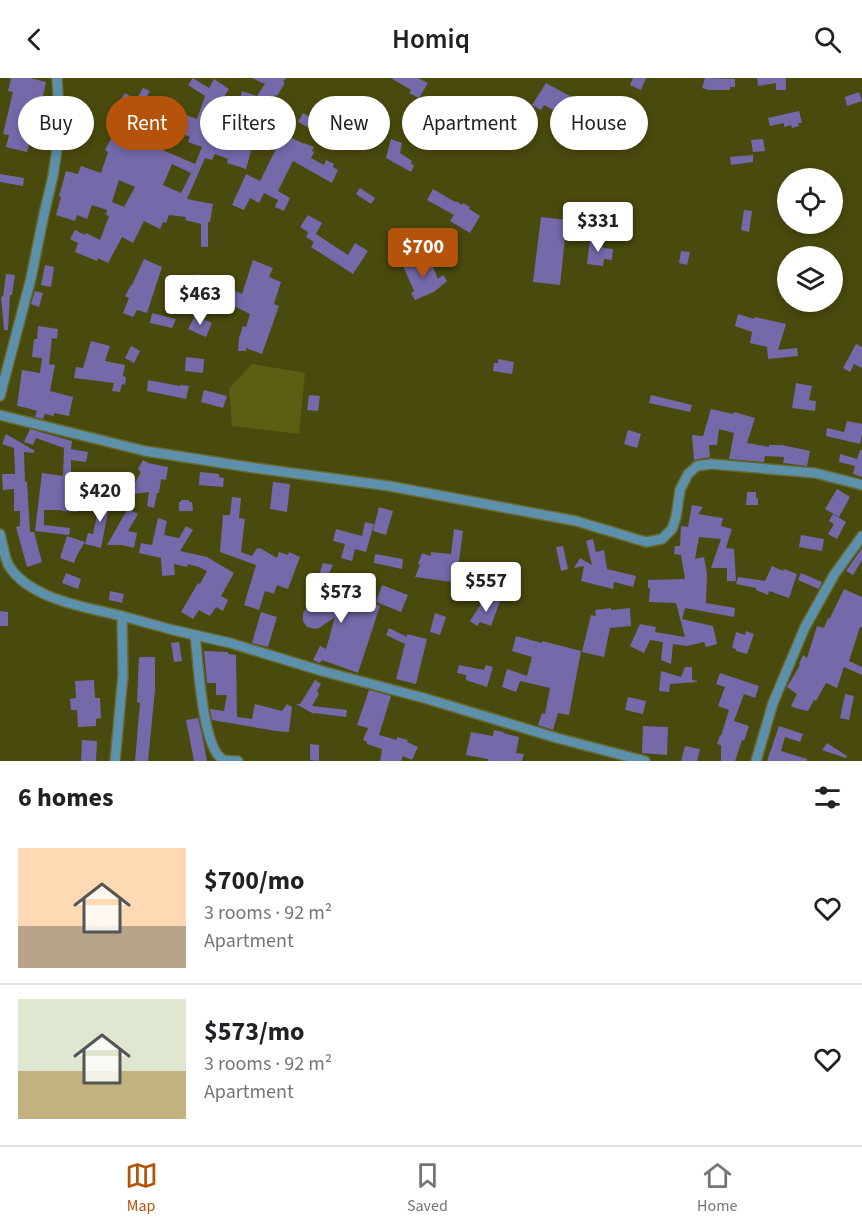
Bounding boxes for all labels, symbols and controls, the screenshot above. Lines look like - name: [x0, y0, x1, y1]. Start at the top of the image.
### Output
- text: Homiq: [392, 20, 470, 59]
- icon: back: [18, 23, 51, 56]
- icon: search: [811, 23, 844, 56]
- chip: Buy: [18, 96, 94, 150]
- chip: Rent: [106, 96, 188, 150]
- chip: Filters: [200, 96, 296, 150]
- chip: New: [308, 96, 390, 150]
- chip: Apartment: [402, 96, 538, 150]
- chip: House: [550, 96, 648, 150]
- map controls: [777, 168, 843, 312]
- button: locate: [777, 168, 843, 234]
- pin: $331: [562, 202, 634, 253]
- text: $331: [577, 207, 619, 235]
- pin: $700: [387, 228, 459, 279]
- text: $700: [402, 233, 444, 261]
- button: layers: [777, 246, 843, 312]
- pin: $463: [164, 275, 236, 326]
- text: $463: [179, 280, 221, 308]
- pin: $420: [64, 472, 136, 523]
- text: $420: [79, 477, 121, 505]
- pin: $557: [450, 562, 522, 613]
- text: $557: [465, 567, 507, 595]
- pin: $573: [305, 573, 377, 624]
- text: $573: [320, 578, 362, 606]
- text: 6 homes: [18, 779, 113, 816]
- icon: filters: [811, 781, 844, 814]
- text: $700/mo: [204, 862, 304, 899]
- icon: home: [66, 872, 138, 944]
- icon: heart: [811, 892, 844, 925]
- text: 3 rooms · 92 m²: [204, 899, 332, 927]
- text: Apartment: [204, 927, 294, 955]
- text: $573/mo: [204, 1013, 304, 1050]
- icon: home: [66, 1023, 138, 1095]
- icon: heart: [811, 1043, 844, 1076]
- text: 3 rooms · 92 m²: [204, 1050, 332, 1078]
- text: Apartment: [204, 1078, 294, 1106]
- tab: Map: [125, 1159, 158, 1217]
- tab: Saved: [407, 1159, 448, 1217]
- tab: Home: [697, 1159, 737, 1217]

